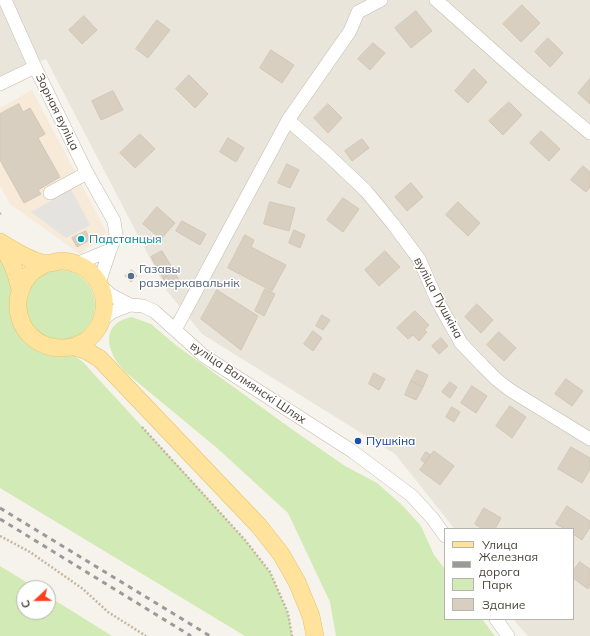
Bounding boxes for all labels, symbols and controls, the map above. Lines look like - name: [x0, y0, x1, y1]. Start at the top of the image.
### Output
- street label: Зорная вуліца: [32, 71, 82, 153]
- place label: Падстанцыя: [89, 232, 162, 246]
- marker: Падстанцыя: [76, 234, 86, 244]
- street label: вуліца Пушкіна: [411, 255, 465, 341]
- place label: Газавы размеркавальнік: [139, 262, 240, 290]
- marker: Газавы размеркавальнік: [126, 271, 136, 281]
- street label: вуліца Валмянскі Шлях: [187, 339, 309, 427]
- place label: Пушкіна: [366, 434, 415, 448]
- marker: Пушкіна: [353, 436, 363, 446]
- legend: [444, 528, 574, 620]
- text: Улица: [482, 537, 518, 552]
- text: Железная дорога: [479, 549, 538, 579]
- text: Парк: [482, 577, 512, 592]
- north arrow: [16, 580, 56, 620]
- text: Здание: [482, 597, 525, 612]
- text: С: [18, 598, 34, 610]

